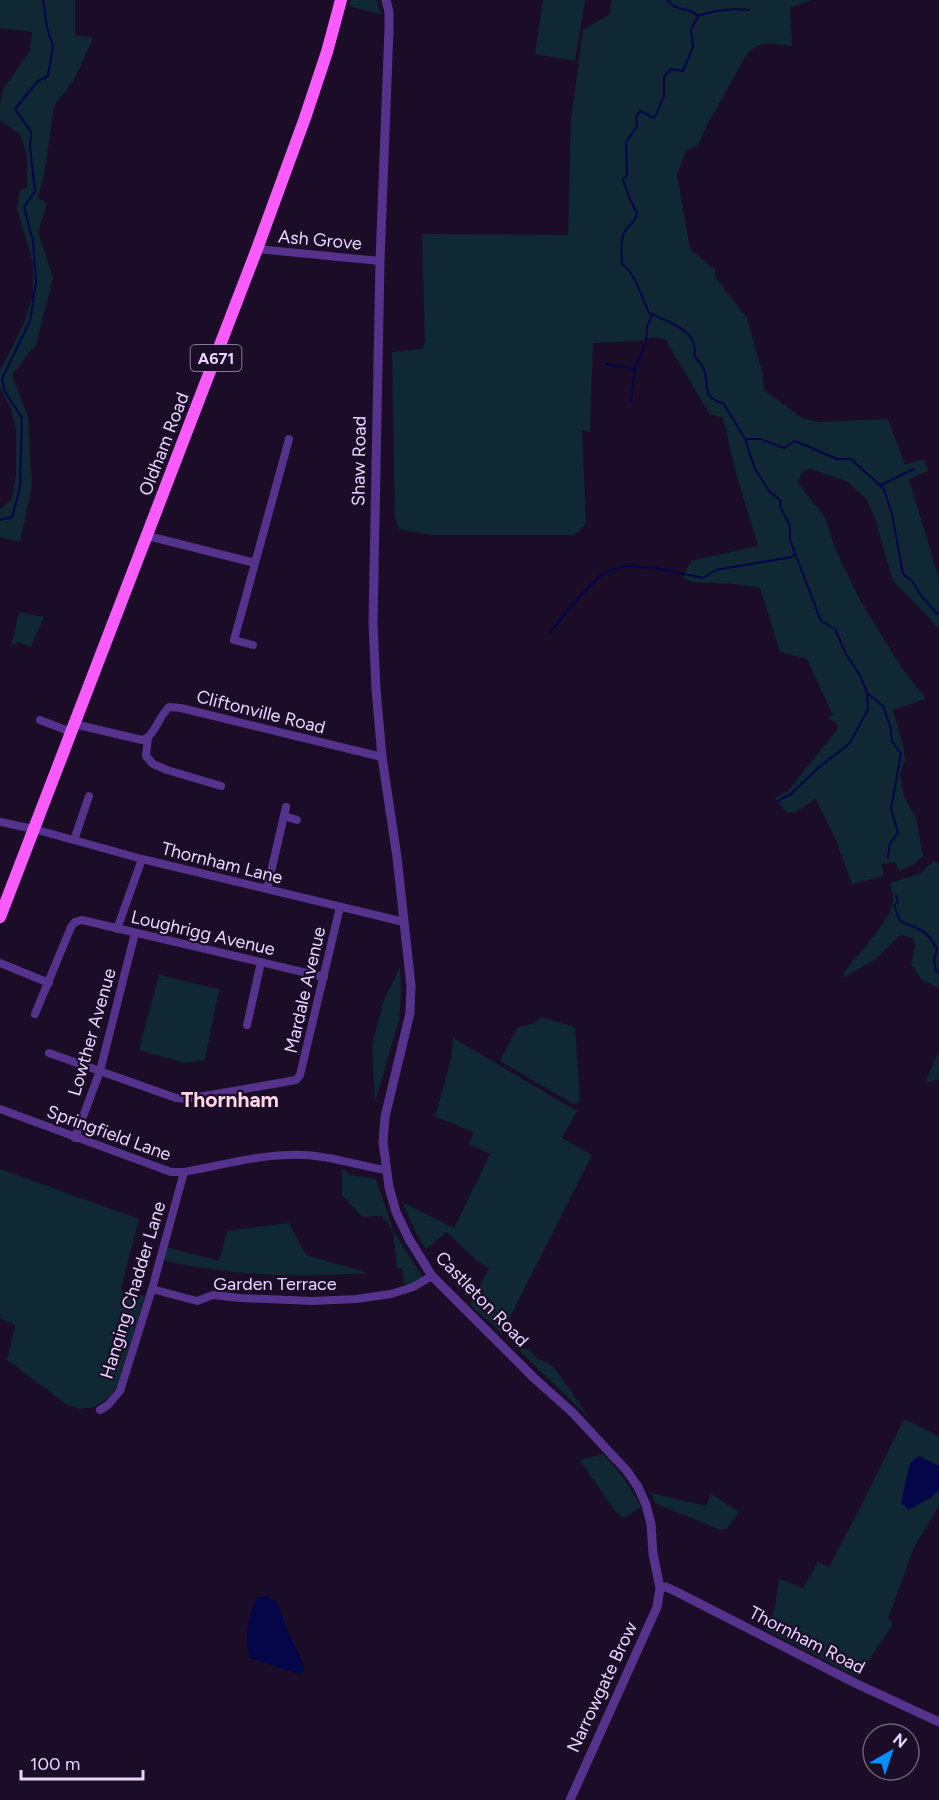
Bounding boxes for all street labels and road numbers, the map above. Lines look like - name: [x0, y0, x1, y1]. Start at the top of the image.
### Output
- street label: Ash Grove: [277, 225, 363, 255]
- road number: A671: [190, 345, 242, 371]
- street label: Oldham Road: [134, 389, 194, 499]
- street label: Shaw Road: [347, 416, 371, 506]
- street label: Cliftonville Road: [194, 685, 328, 739]
- street label: Thornham Lane: [159, 837, 285, 889]
- street label: Loughrigg Avenue: [129, 906, 277, 960]
- street label: Mardale Avenue: [280, 924, 330, 1055]
- street label: Lowther Avenue: [63, 965, 121, 1098]
- street label: Springfield Lane: [44, 1100, 174, 1166]
- street label: Hanging Chadder Lane: [95, 1198, 171, 1381]
- street label: Castleton Road: [431, 1247, 533, 1351]
- street label: Garden Terrace: [213, 1273, 337, 1295]
- street label: Thornham Road: [745, 1601, 869, 1679]
- street label: Narrowgate Brow: [562, 1618, 642, 1756]

